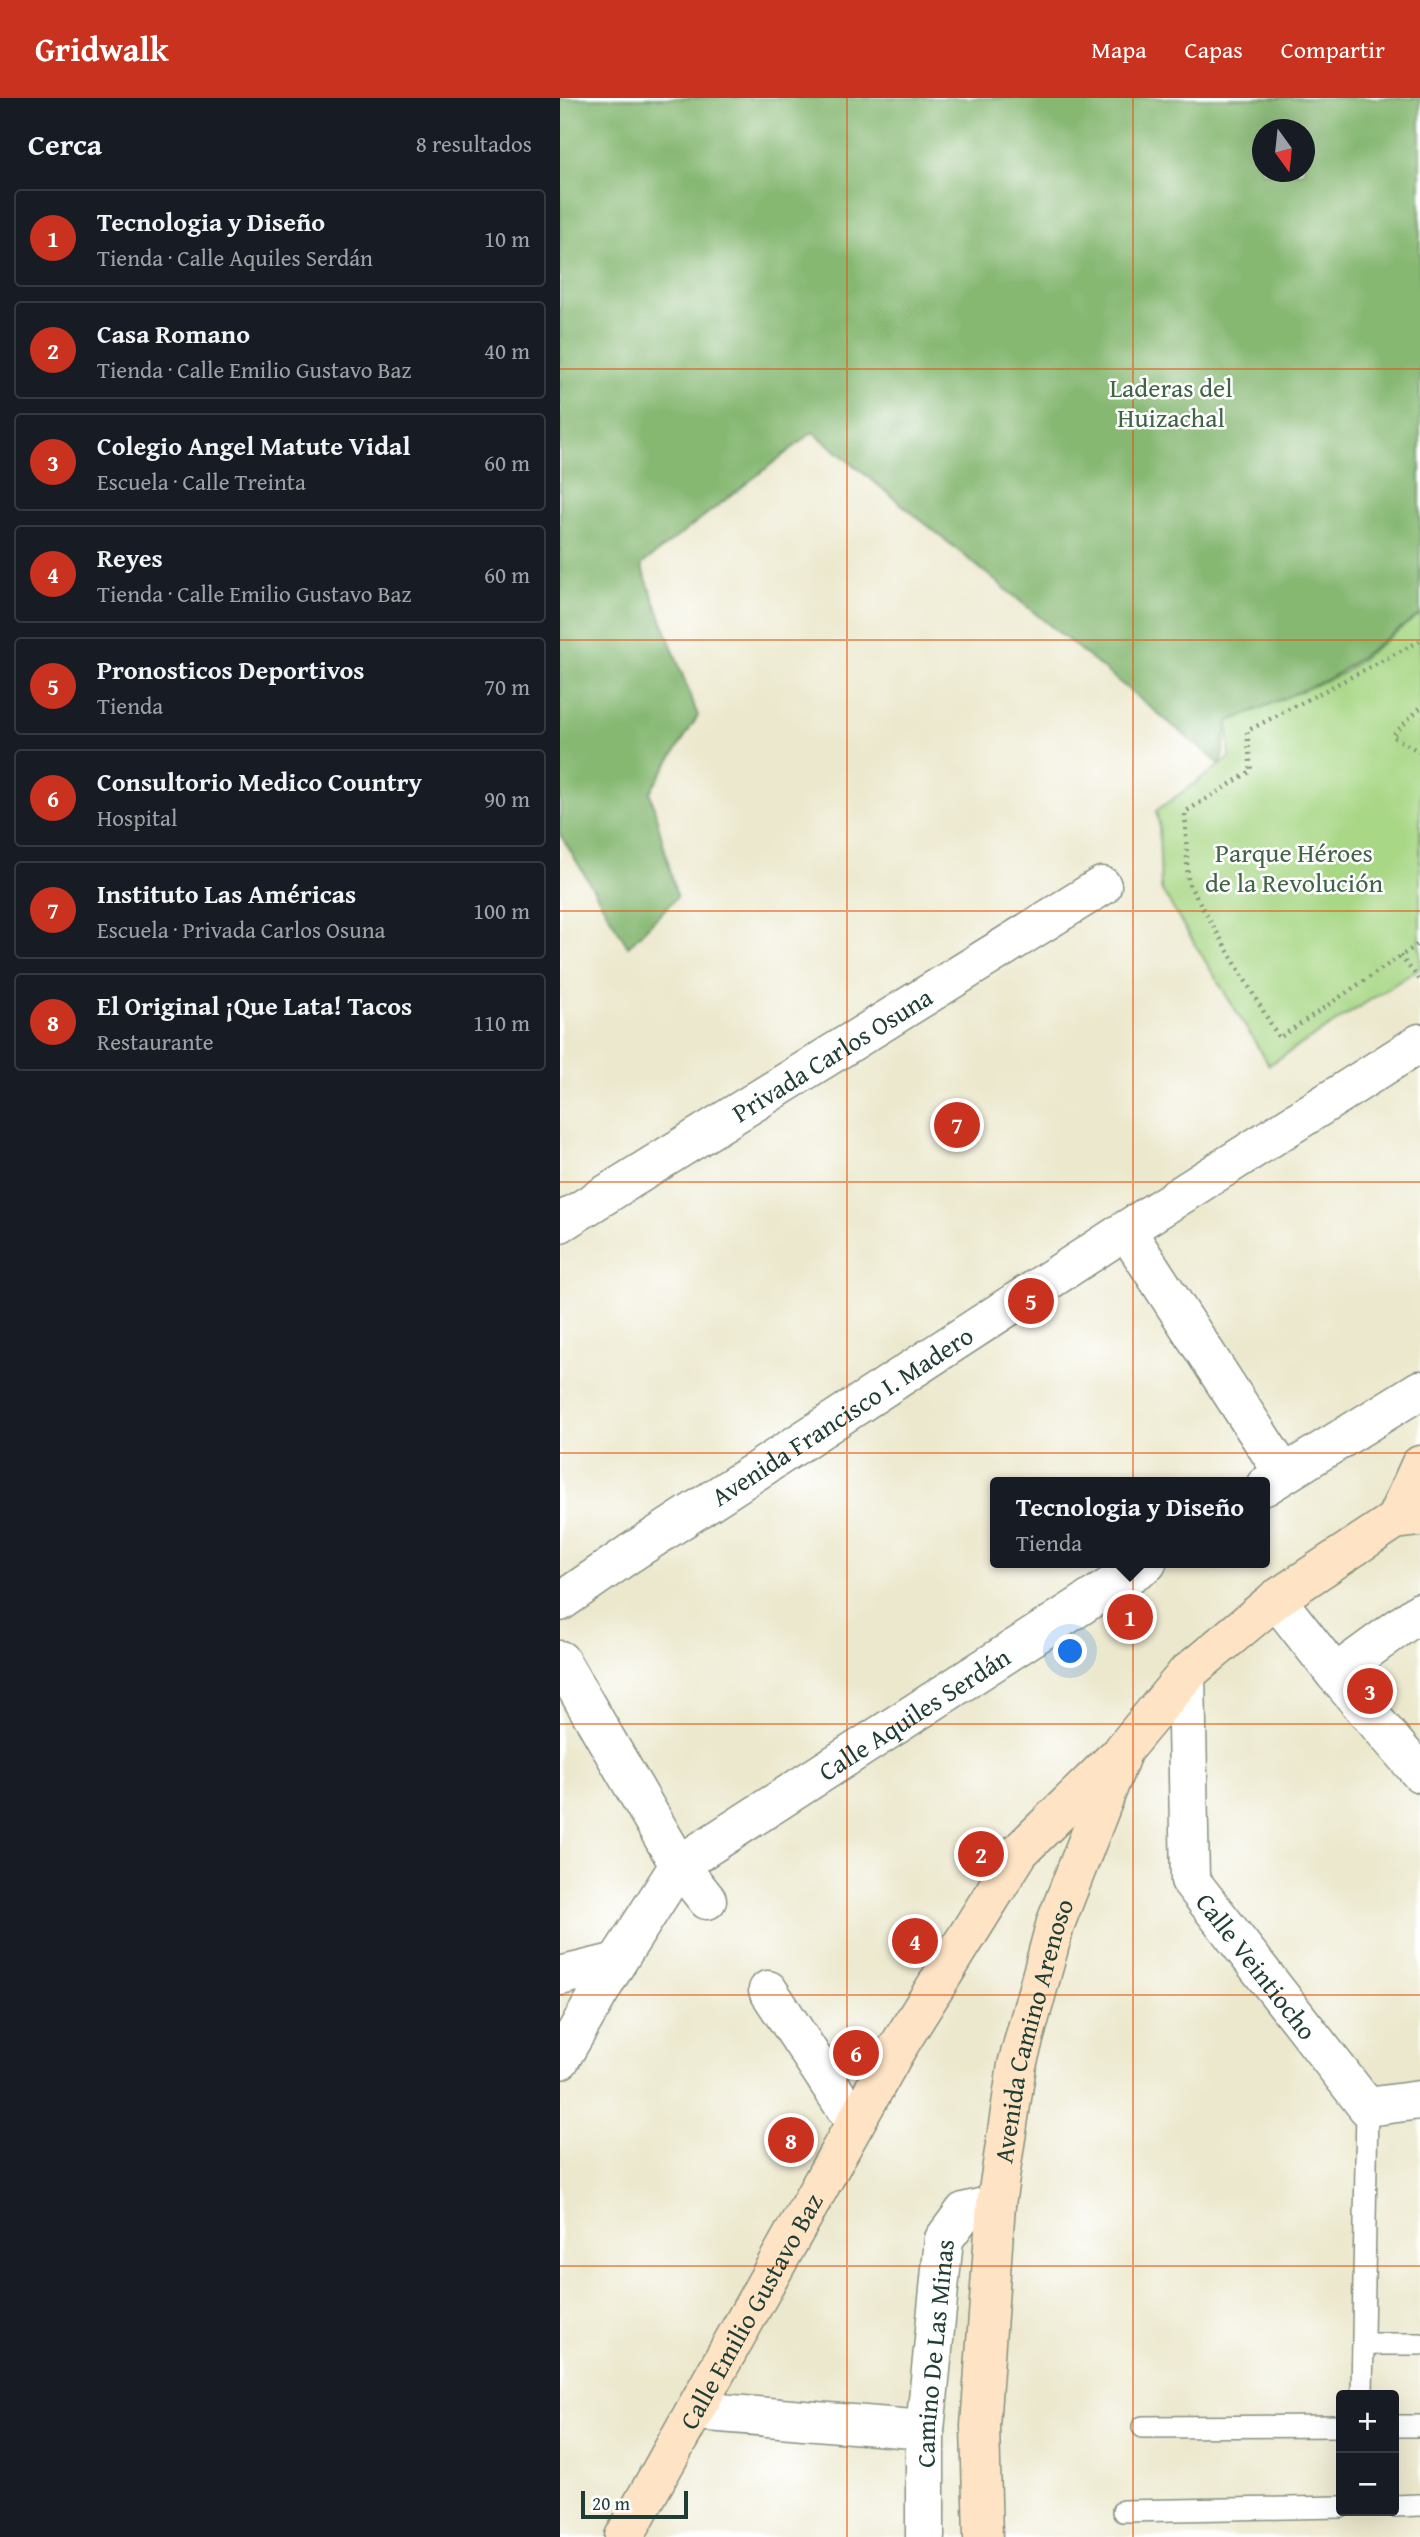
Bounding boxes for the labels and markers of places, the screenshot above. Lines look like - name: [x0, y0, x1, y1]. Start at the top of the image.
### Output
- pin: 7: [934, 1099, 980, 1151]
- pin: 5: [1008, 1275, 1054, 1327]
- pin: 1: [1107, 1591, 1153, 1643]
- pin: 3: [1347, 1665, 1393, 1717]
- pin: 2: [958, 1828, 1004, 1880]
- pin: 4: [892, 1915, 938, 1967]
- pin: 6: [833, 2027, 879, 2079]
- pin: 8: [768, 2114, 814, 2166]

